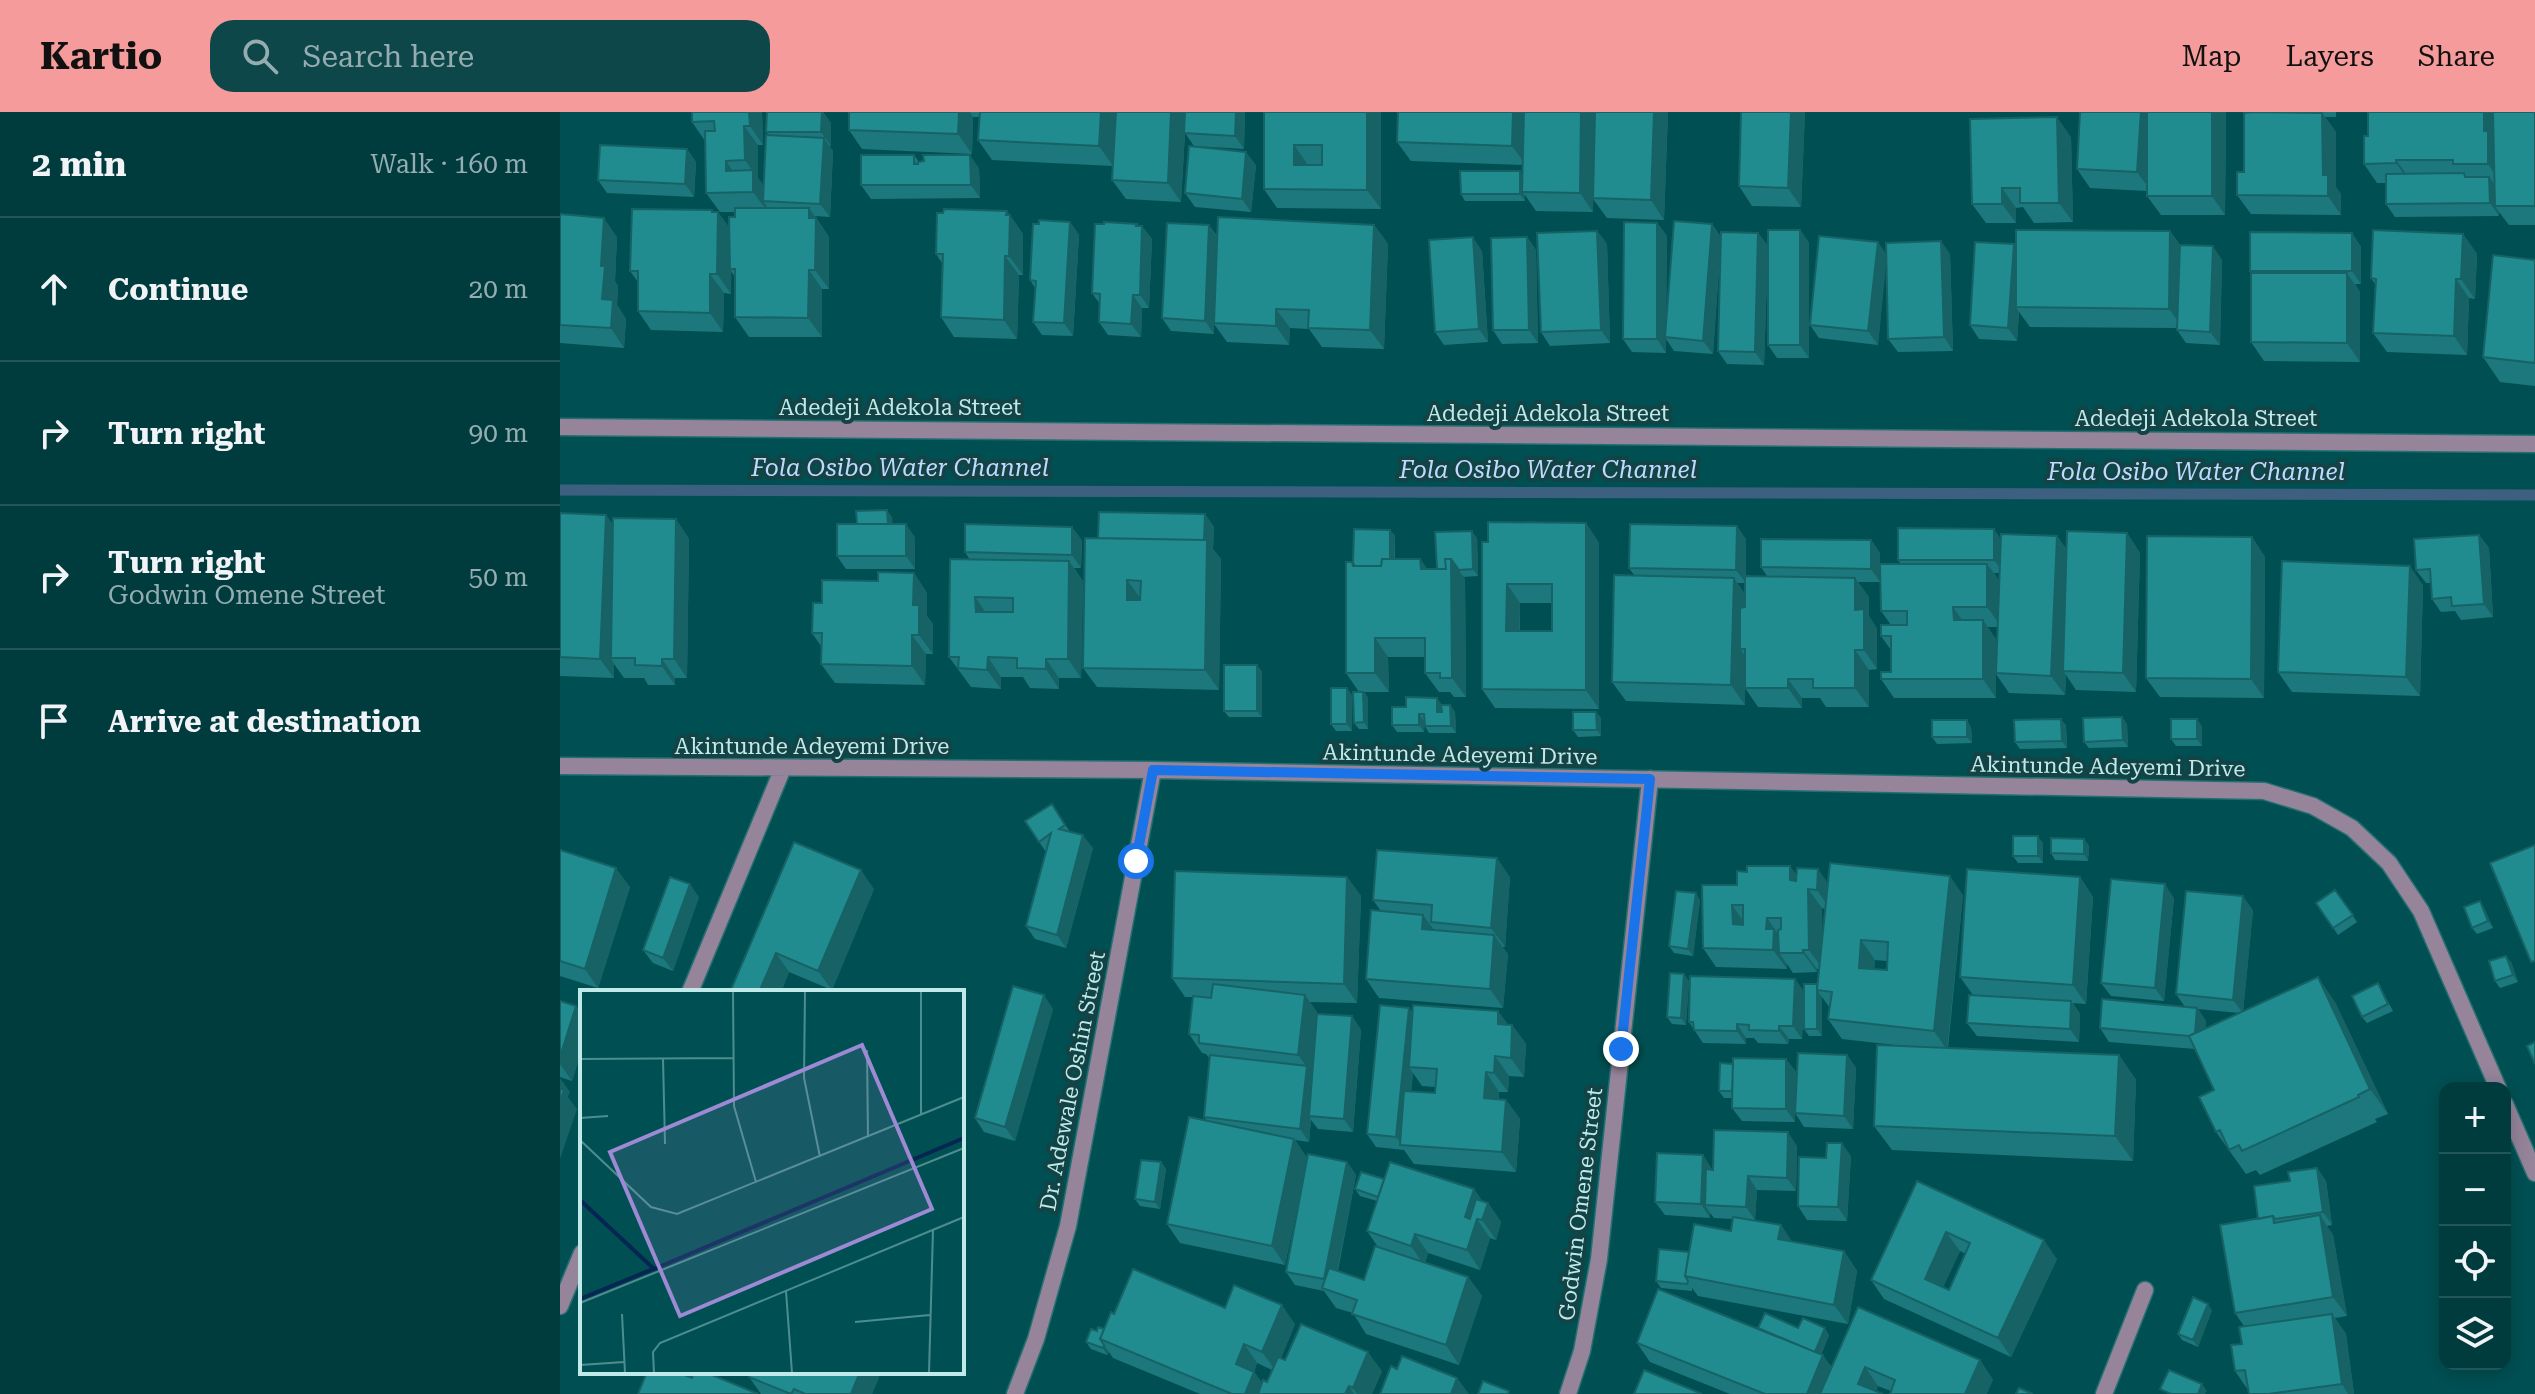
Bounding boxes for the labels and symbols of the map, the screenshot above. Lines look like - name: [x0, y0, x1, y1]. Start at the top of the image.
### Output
- street label: Adedeji Adekola Street: [779, 395, 1021, 420]
- street label: Adedeji Adekola Street: [1427, 401, 1669, 426]
- street label: Adedeji Adekola Street: [2075, 406, 2317, 431]
- water label: Fola Osibo Water Channel: [750, 454, 1049, 482]
- water label: Fola Osibo Water Channel: [1398, 456, 1697, 484]
- water label: Fola Osibo Water Channel: [2046, 458, 2345, 486]
- street label: Akintunde Adeyemi Drive: [675, 734, 949, 759]
- street label: Akintunde Adeyemi Drive: [1322, 740, 1598, 769]
- street label: Akintunde Adeyemi Drive: [1970, 752, 2246, 781]
- route start: [1118, 843, 1154, 879]
- street label: Dr. Adewale Oshin Street: [1035, 949, 1110, 1213]
- inset map: [580, 990, 964, 1374]
- route end: [1603, 1031, 1639, 1067]
- street label: Godwin Omene Street: [1554, 1086, 1607, 1322]

